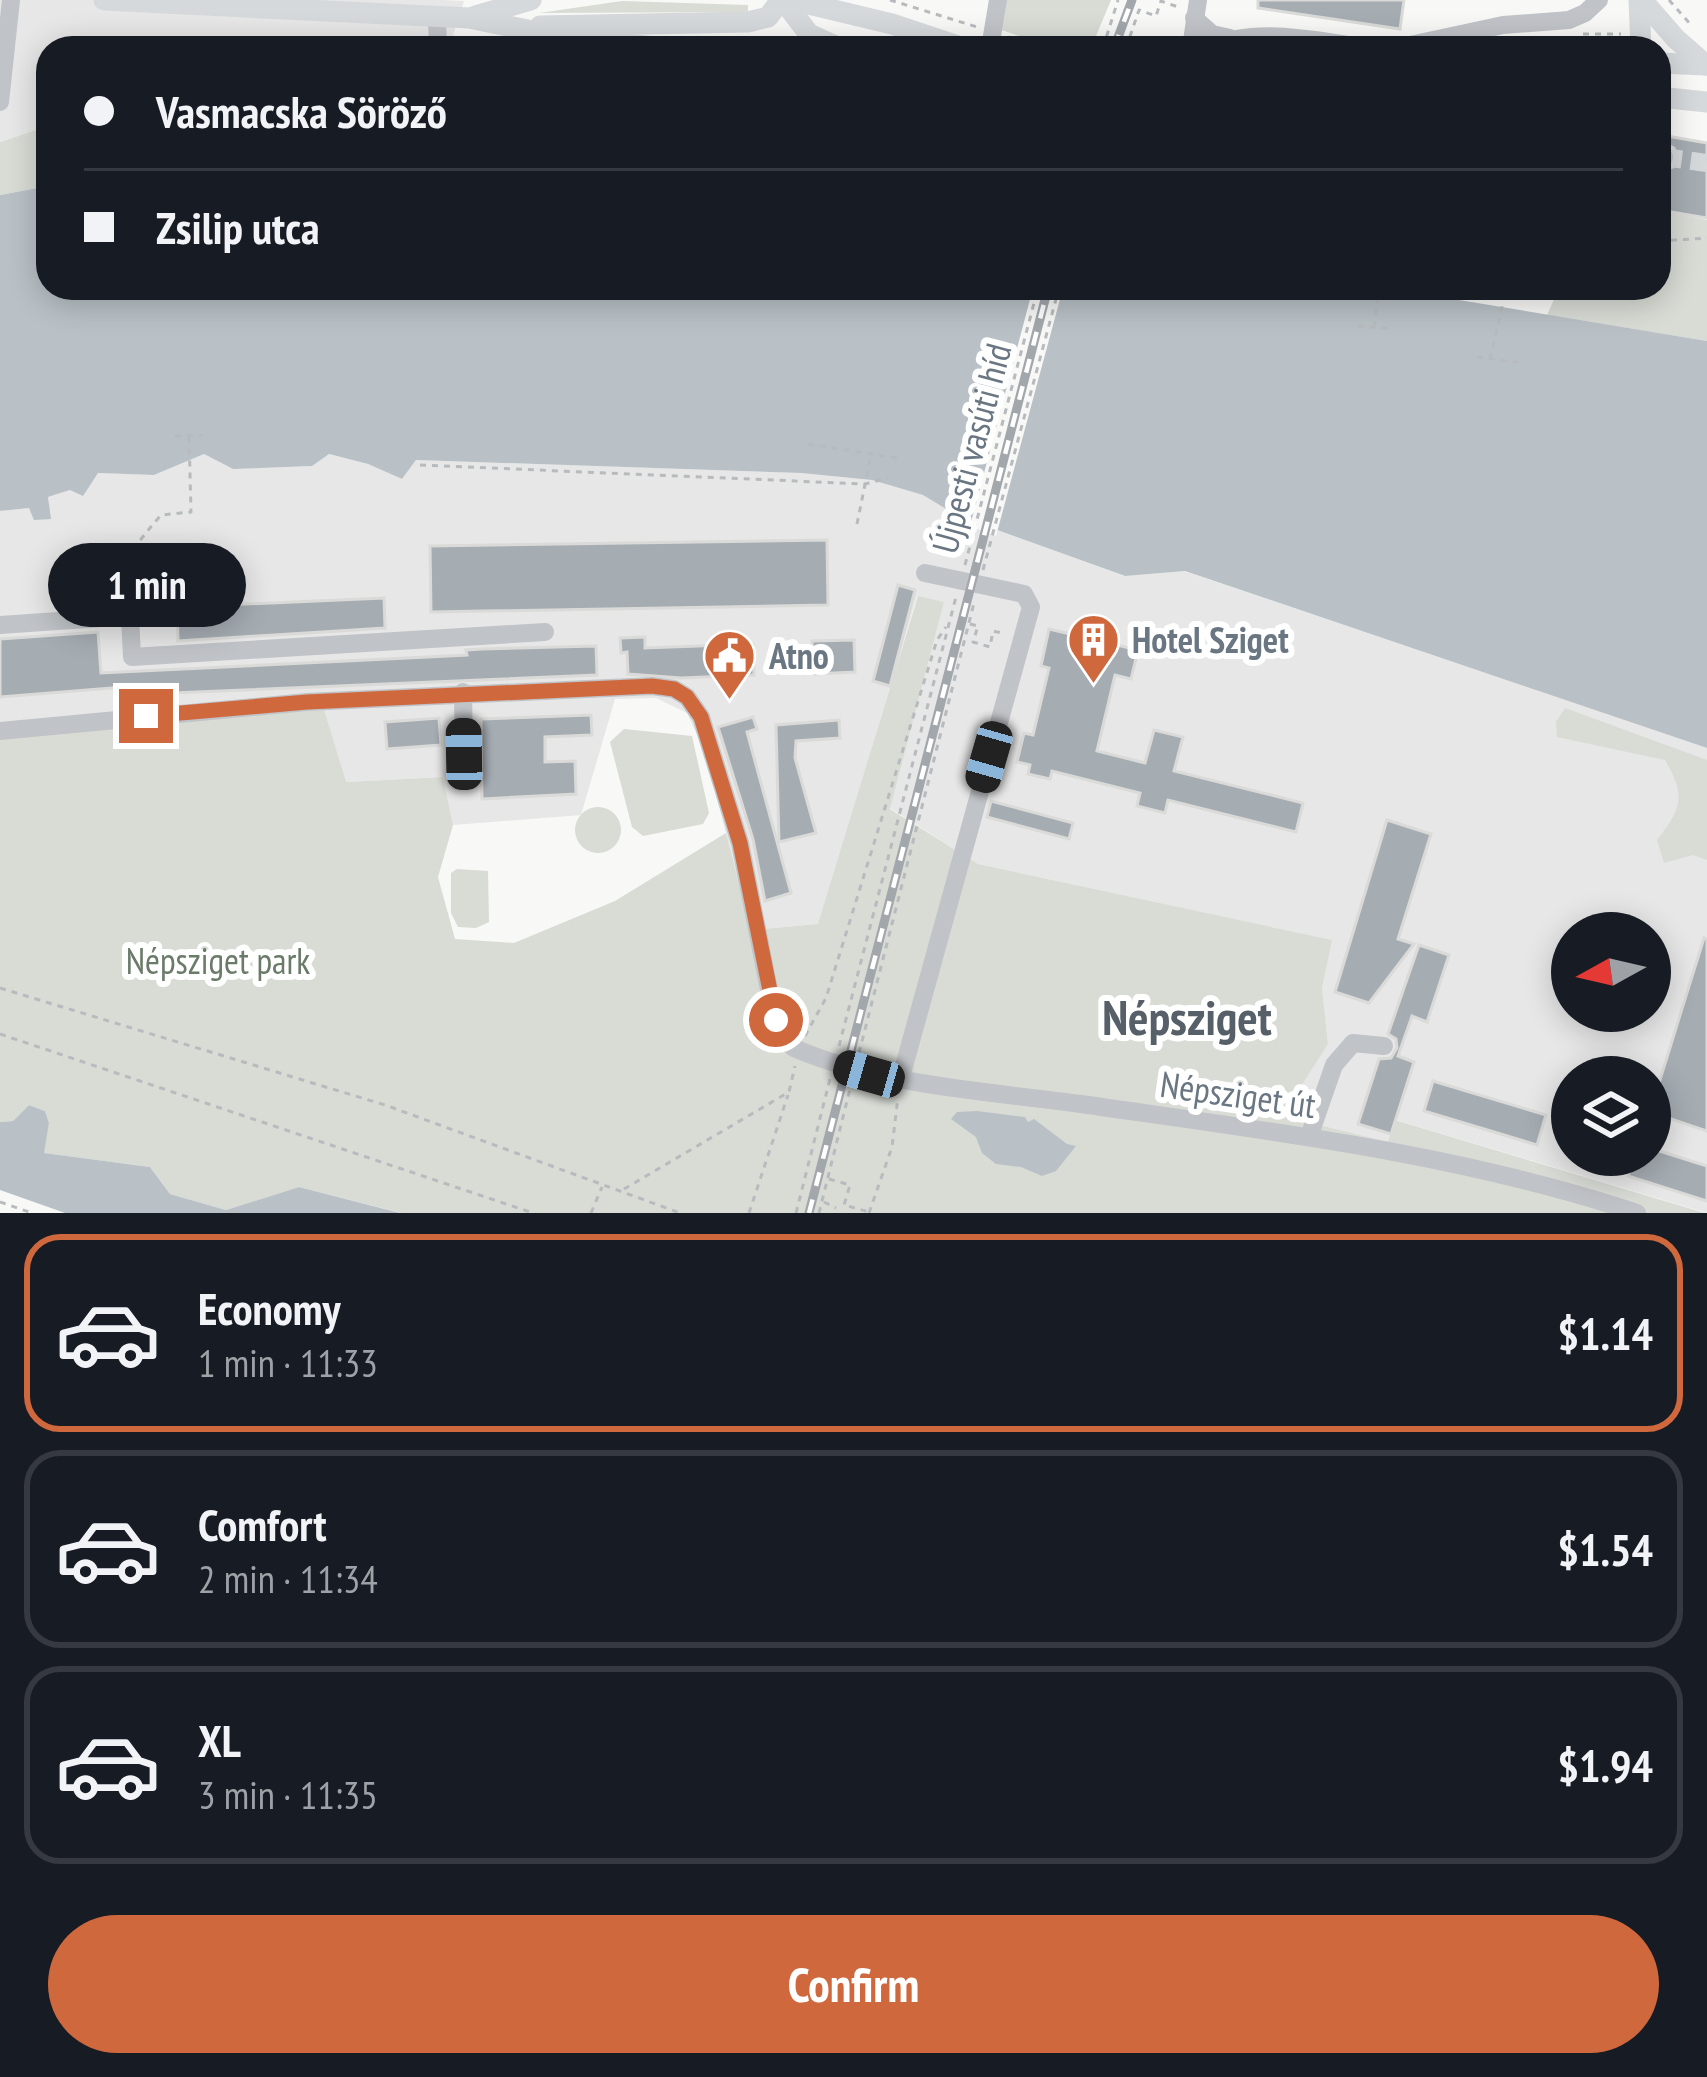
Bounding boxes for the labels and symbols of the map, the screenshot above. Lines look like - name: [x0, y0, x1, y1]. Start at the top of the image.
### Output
- street label: Újpesti vasúti híd: [920, 338, 1022, 558]
- callout: 1 min: [47, 542, 245, 626]
- building icon: Hotel Sziget: [1065, 611, 1121, 685]
- place label: Hotel Sziget: [1132, 616, 1289, 663]
- public building icon: Atno: [702, 627, 758, 701]
- place label: Atno: [768, 632, 829, 679]
- route end: [119, 689, 173, 743]
- car: [962, 717, 1016, 797]
- car: [445, 718, 483, 790]
- north arrow: [1551, 912, 1671, 1032]
- park label: Népsziget park: [126, 937, 310, 984]
- district label: Népsziget: [1102, 986, 1272, 1048]
- route start: [749, 993, 803, 1047]
- car: [829, 1047, 909, 1101]
- street label: Népsziget út: [1157, 1060, 1319, 1128]

